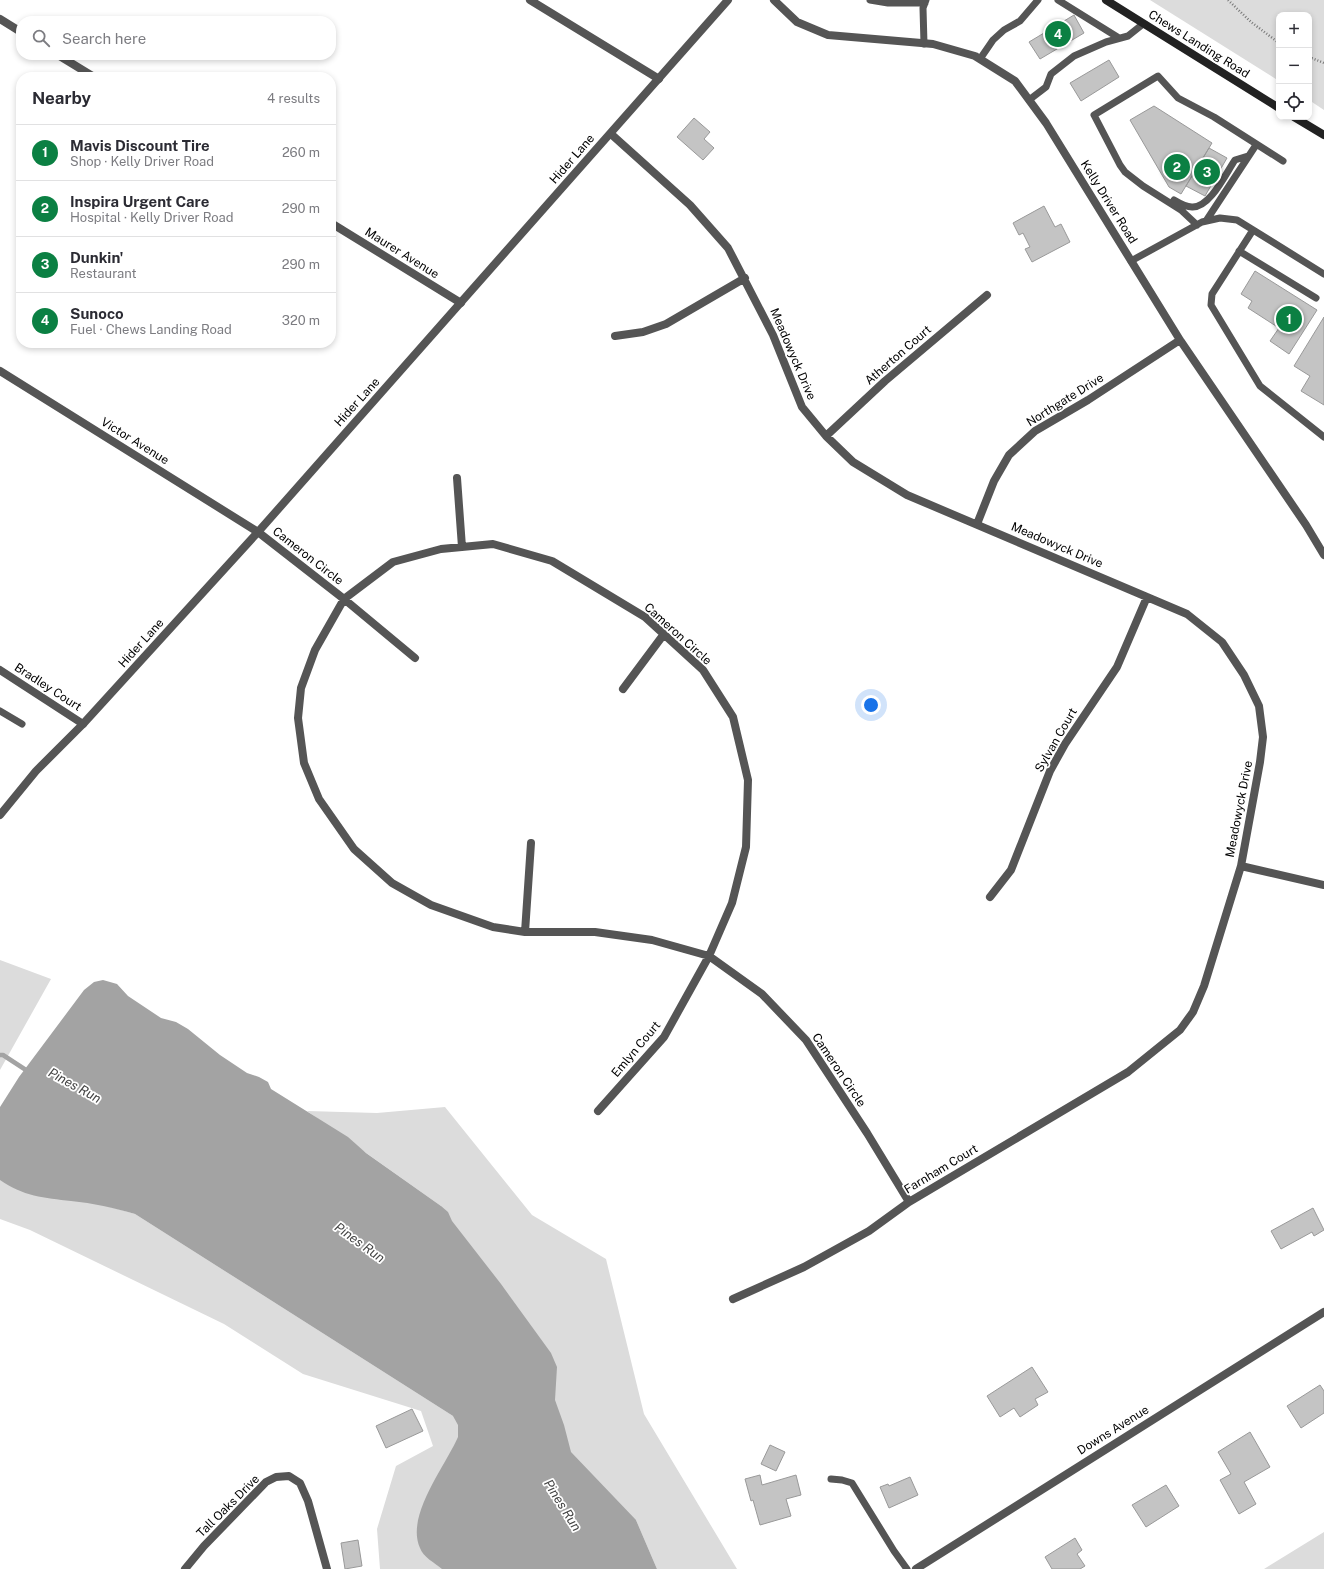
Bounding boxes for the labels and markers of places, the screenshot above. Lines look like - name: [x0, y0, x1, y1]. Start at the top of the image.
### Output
- pin: 4: [1045, 19, 1071, 49]
- pin: 2: [1164, 152, 1190, 182]
- pin: 3: [1194, 157, 1220, 187]
- pin: 1: [1276, 304, 1302, 334]

